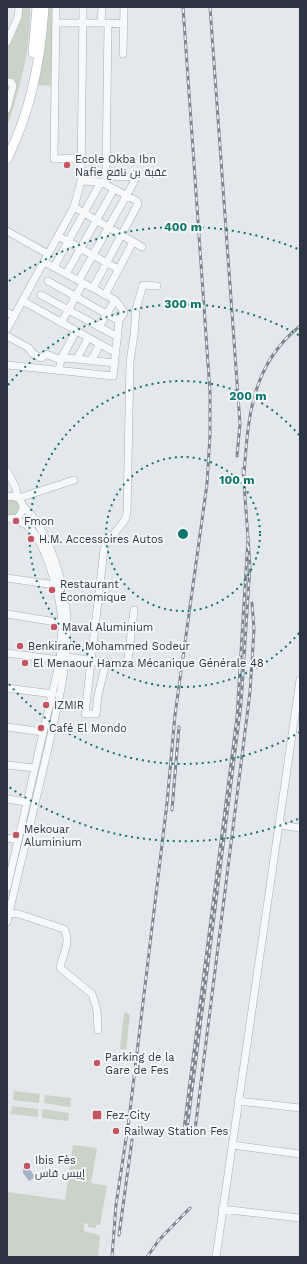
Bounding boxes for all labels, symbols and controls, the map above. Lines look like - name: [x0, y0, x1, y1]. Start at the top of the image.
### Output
- place label: Ecole Okba Ibn Nafie عقبة بن نافع: [75, 153, 168, 180]
- marker: Ecole Okba Ibn Nafie عقبة بن نافع: [62, 160, 72, 170]
- text: 400 m: [164, 220, 202, 234]
- text: 300 m: [164, 297, 202, 311]
- text: 200 m: [229, 389, 267, 403]
- text: 100 m: [219, 473, 255, 487]
- place label: Fmon: [24, 515, 54, 528]
- marker: Fmon: [11, 516, 21, 526]
- centre of rings: [176, 527, 190, 541]
- place label: H.M. Accessoires Autos: [39, 533, 164, 546]
- marker: H.M. Accessoires Autos: [26, 534, 36, 544]
- place label: Restaurant Économique: [60, 578, 126, 604]
- marker: Restaurant Économique: [47, 585, 57, 595]
- place label: Maval Aluminium: [62, 621, 153, 634]
- marker: Maval Aluminium: [49, 622, 59, 632]
- place label: Benkirane Mohammed Sodeur: [28, 640, 191, 653]
- marker: Benkirane Mohammed Sodeur: [15, 641, 25, 651]
- place label: El Menaour Hamza Mécanique Générale 48: [33, 657, 264, 670]
- marker: El Menaour Hamza Mécanique Générale 48: [20, 658, 30, 668]
- place label: IZMIR: [54, 699, 84, 712]
- marker: IZMIR: [41, 700, 51, 710]
- place label: Café El Mondo: [49, 722, 127, 735]
- marker: Café El Mondo: [36, 723, 46, 733]
- place label: Mekouar Aluminium: [24, 823, 82, 849]
- marker: Mekouar Aluminium: [11, 830, 21, 840]
- place label: Parking de la Gare de Fes: [105, 1051, 175, 1077]
- marker: Parking de la Gare de Fes: [92, 1058, 102, 1068]
- marker: Fez-City: [91, 1109, 103, 1121]
- place label: Fez-City: [106, 1109, 151, 1122]
- place label: Railway Station Fes: [124, 1125, 229, 1138]
- marker: Railway Station Fes: [111, 1126, 121, 1136]
- place label: Ibis Fès إيبس فاس: [35, 1154, 85, 1180]
- marker: Ibis Fès إيبس فاس: [22, 1161, 32, 1171]

